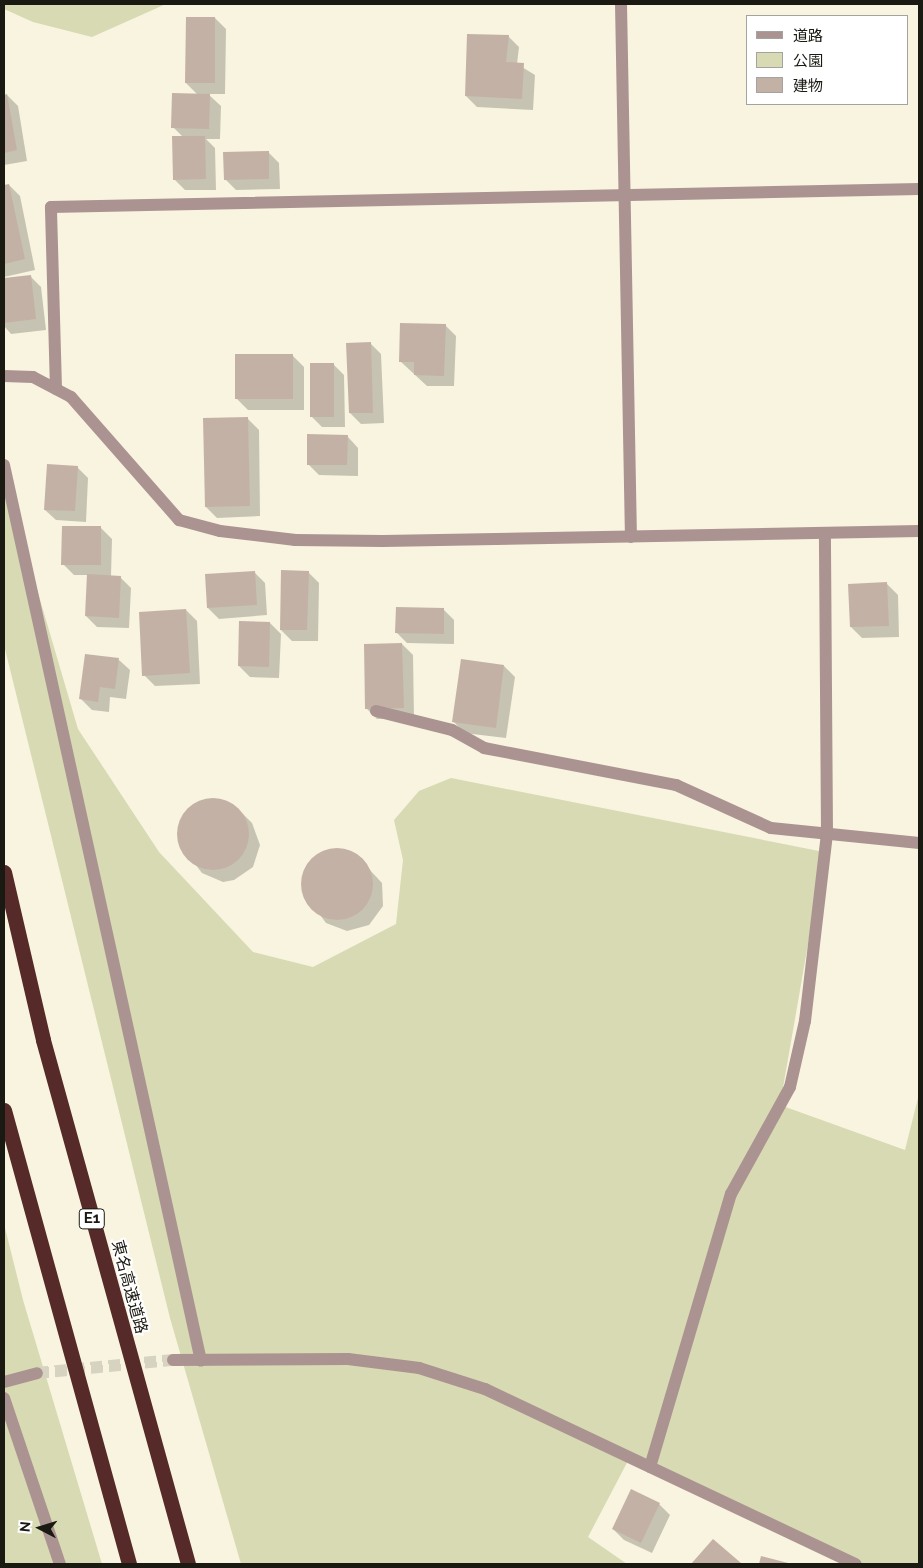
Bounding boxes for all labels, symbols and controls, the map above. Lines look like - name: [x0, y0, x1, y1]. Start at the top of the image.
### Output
- legend: [746, 15, 908, 105]
- text: 道路: [793, 27, 823, 45]
- text: 公園: [793, 52, 823, 70]
- text: 建物: [793, 77, 823, 95]
- road number: E1: [78, 1206, 106, 1232]
- street label: 東名高速道路: [107, 1238, 151, 1336]
- north arrow: [15, 1503, 65, 1553]
- text: N: [17, 1521, 33, 1533]

